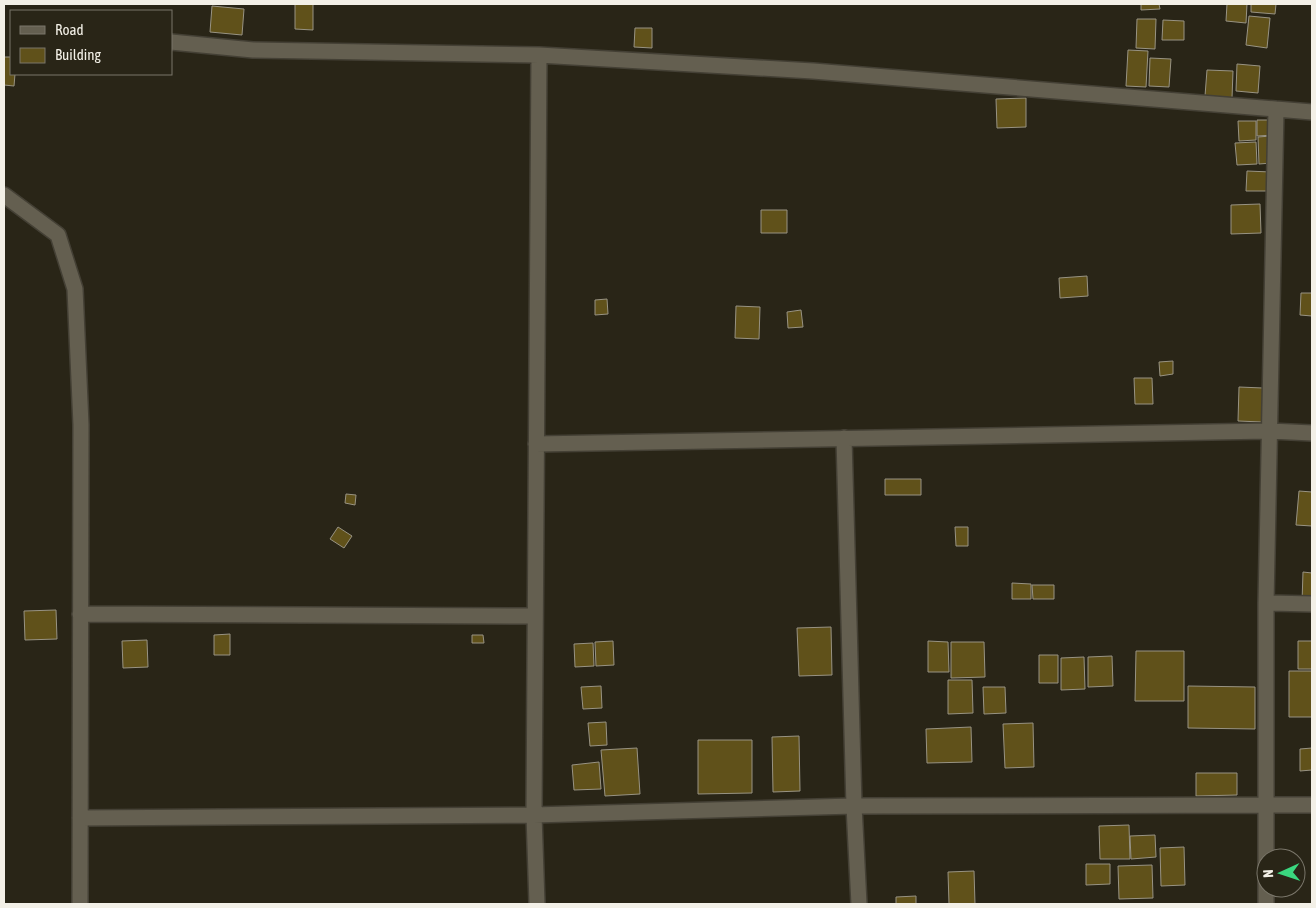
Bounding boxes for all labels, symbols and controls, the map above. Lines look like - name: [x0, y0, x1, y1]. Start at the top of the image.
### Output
- legend: [10, 10, 172, 75]
- text: Road: [55, 21, 84, 38]
- text: Building: [55, 46, 101, 63]
- north arrow: [1256, 848, 1306, 898]
- text: N: [1260, 869, 1276, 878]

